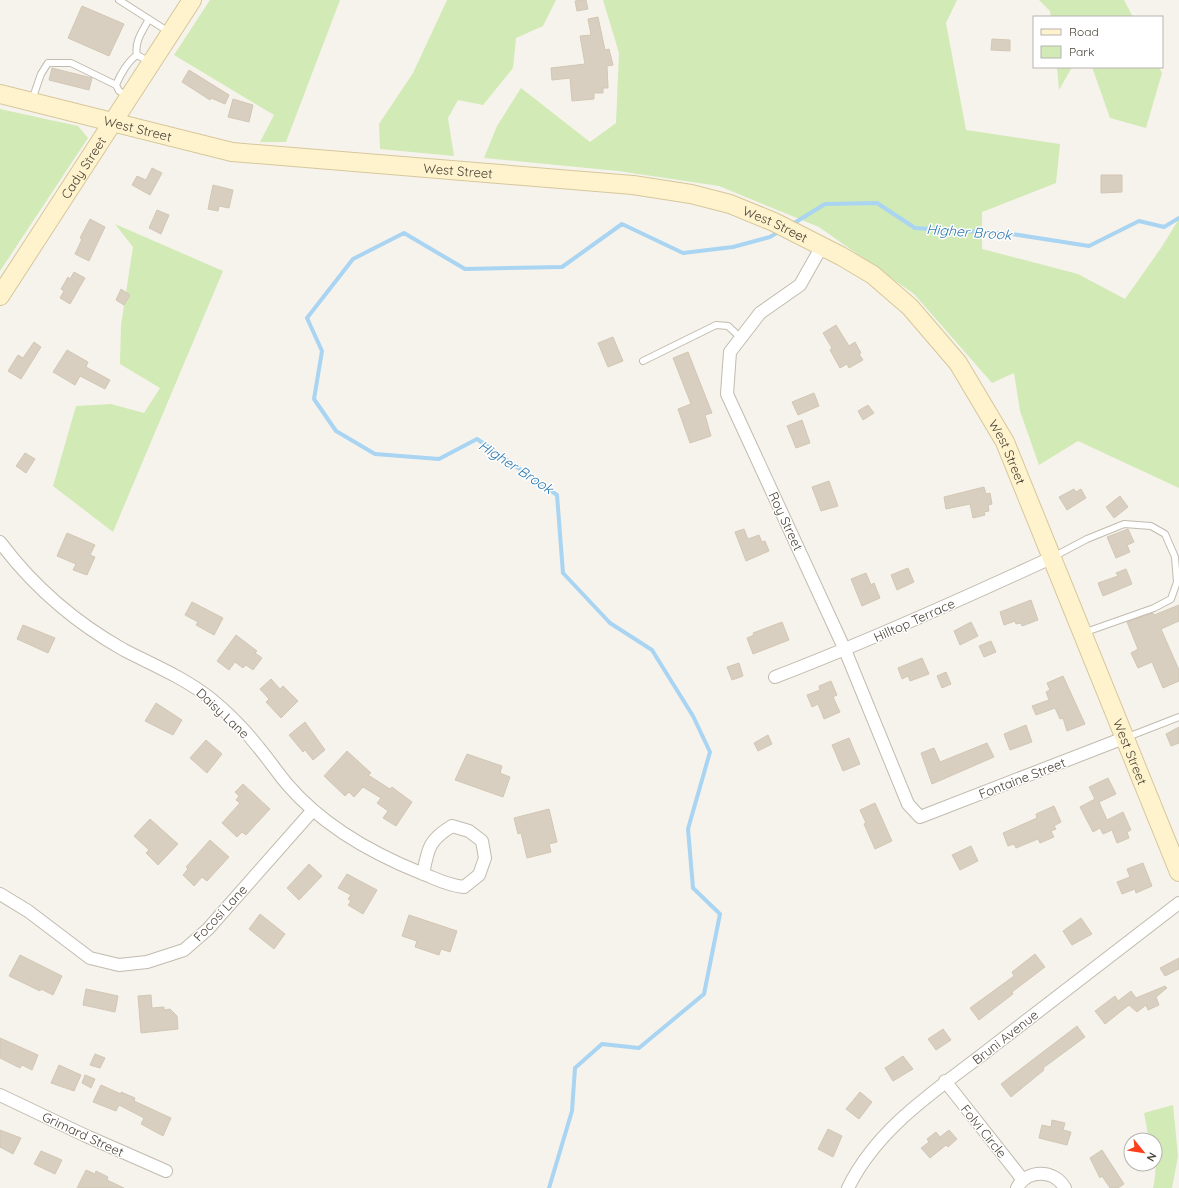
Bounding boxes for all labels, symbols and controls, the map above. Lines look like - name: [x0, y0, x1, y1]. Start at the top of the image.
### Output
- legend: [1033, 16, 1163, 68]
- text: Road: [1069, 24, 1099, 39]
- text: Park: [1069, 44, 1094, 59]
- street label: West Street: [102, 112, 173, 145]
- street label: Cady Street: [57, 134, 109, 202]
- street label: West Street: [423, 160, 493, 181]
- street label: West Street: [741, 202, 810, 246]
- water label: Higher Brook: [926, 220, 1014, 244]
- street label: West Street: [986, 417, 1029, 487]
- water label: Higher Brook: [475, 436, 558, 499]
- street label: Roy Street: [765, 489, 807, 553]
- street label: Hilltop Terrace: [871, 595, 957, 645]
- street label: Daisy Lane: [193, 684, 253, 742]
- street label: West Street: [1110, 716, 1151, 787]
- street label: Fontaine Street: [976, 754, 1068, 802]
- street label: Focosi Lane: [190, 881, 250, 945]
- street label: Bruni Avenue: [969, 1006, 1041, 1068]
- street label: Folvi Circle: [958, 1101, 1010, 1161]
- street label: Grimard Street: [40, 1108, 126, 1160]
- north arrow: [1123, 1132, 1163, 1172]
- text: N: [1144, 1150, 1160, 1164]

